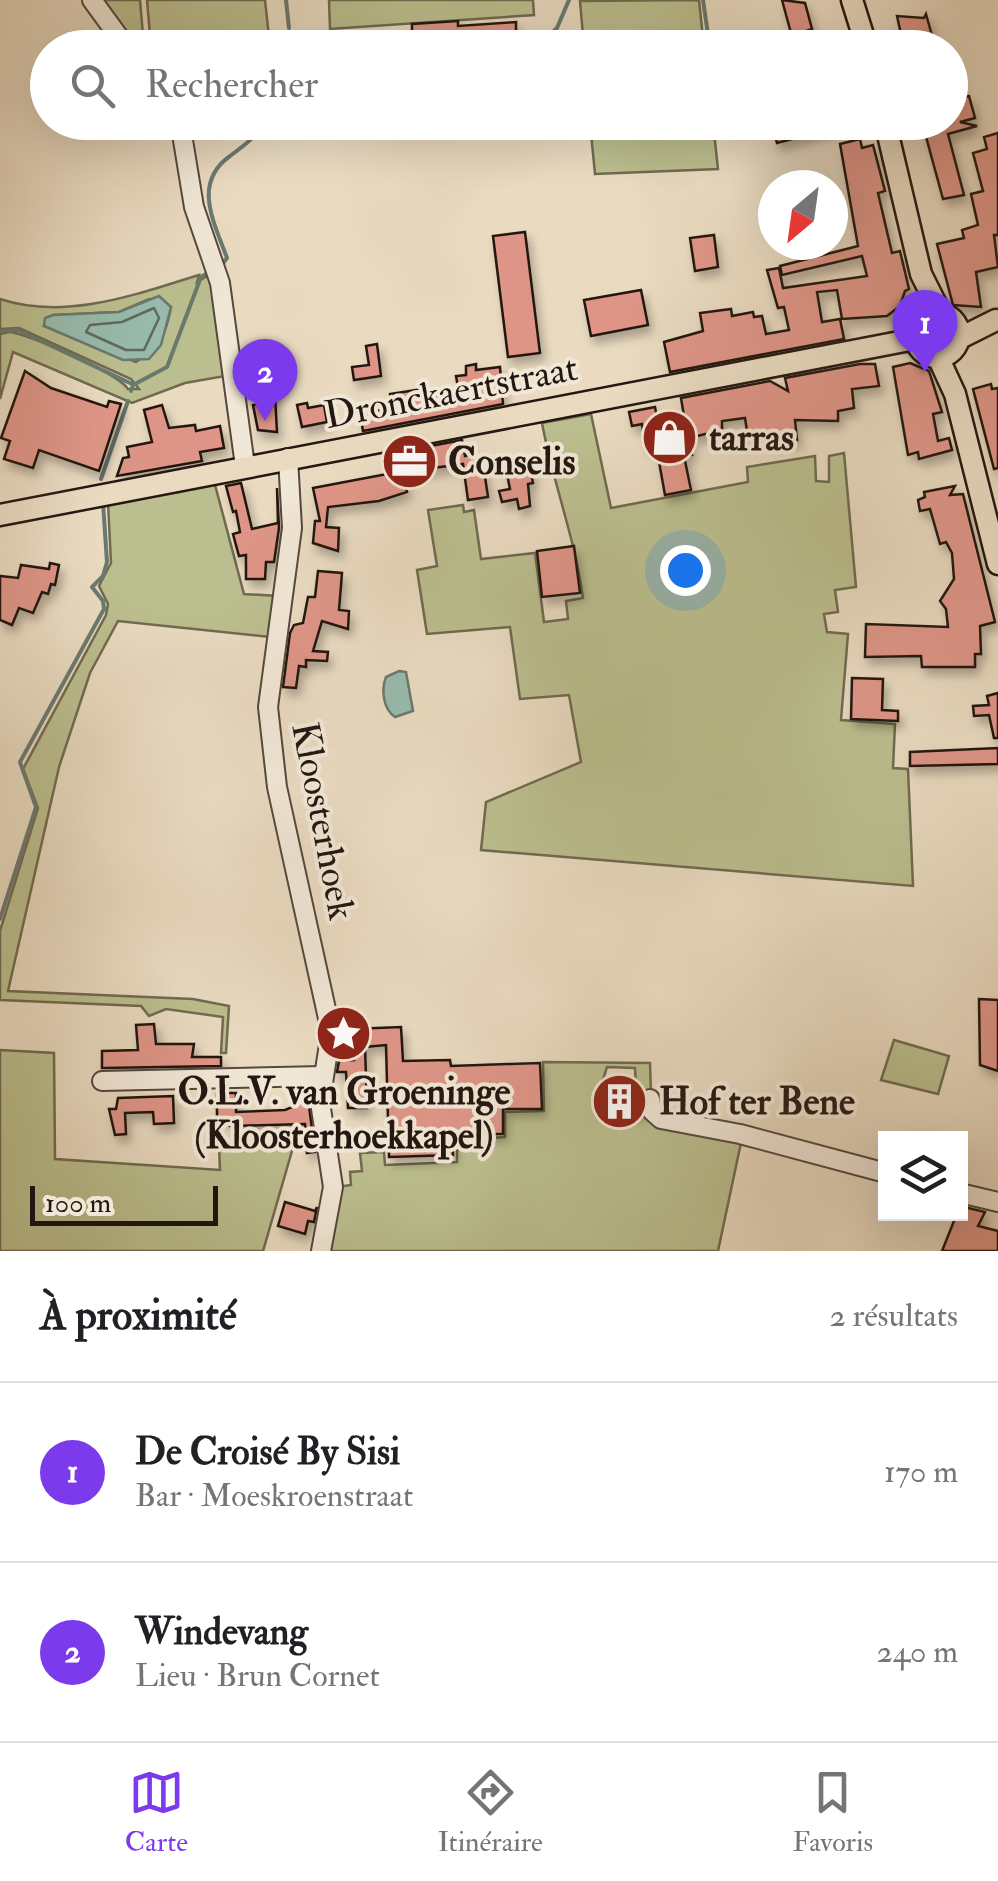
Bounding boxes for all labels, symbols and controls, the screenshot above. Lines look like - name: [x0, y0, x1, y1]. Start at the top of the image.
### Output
- search box: [30, 30, 968, 140]
- icon: search: [65, 58, 120, 113]
- text: Rechercher: [145, 61, 318, 109]
- north arrow: [758, 170, 848, 260]
- pin: 1: [892, 290, 958, 372]
- pin: 2: [232, 338, 298, 421]
- street label: Dronckaertstraat: [320, 344, 582, 440]
- shop icon: tarras: [640, 408, 700, 468]
- place label: tarras: [709, 414, 794, 462]
- office icon: Conselis: [379, 432, 439, 492]
- place label: Conselis: [448, 438, 576, 486]
- your location: [660, 545, 711, 596]
- street label: Kloosterhoek: [280, 718, 366, 924]
- place icon: O.L.V. van Groeninge (Kloosterhoekkapel): [314, 1004, 374, 1064]
- place label: O.L.V. van Groeninge (Kloosterhoekkapel): [178, 1068, 510, 1160]
- building icon: Hof ter Bene: [590, 1072, 650, 1132]
- place label: Hof ter Bene: [659, 1078, 855, 1126]
- map controls: [878, 1131, 968, 1221]
- button: layers: [878, 1131, 968, 1221]
- scale bar: [30, 1181, 218, 1226]
- text: 100 m: [45, 1186, 111, 1221]
- text: À proximité: [40, 1290, 236, 1342]
- text: 2 résultats: [829, 1296, 958, 1336]
- text: De Croisé By Sisi: [135, 1428, 400, 1476]
- text: 1: [67, 1452, 78, 1492]
- text: 170 m: [884, 1452, 958, 1492]
- text: Bar · Moeskroenstraat: [135, 1476, 413, 1516]
- text: Windevang: [135, 1608, 308, 1656]
- text: 2: [64, 1632, 81, 1672]
- text: 240 m: [877, 1632, 958, 1672]
- text: Lieu · Brun Cornet: [135, 1656, 380, 1696]
- tab: Carte: [125, 1765, 188, 1860]
- tab: Itinéraire: [438, 1765, 543, 1860]
- tab: Favoris: [792, 1765, 873, 1860]

